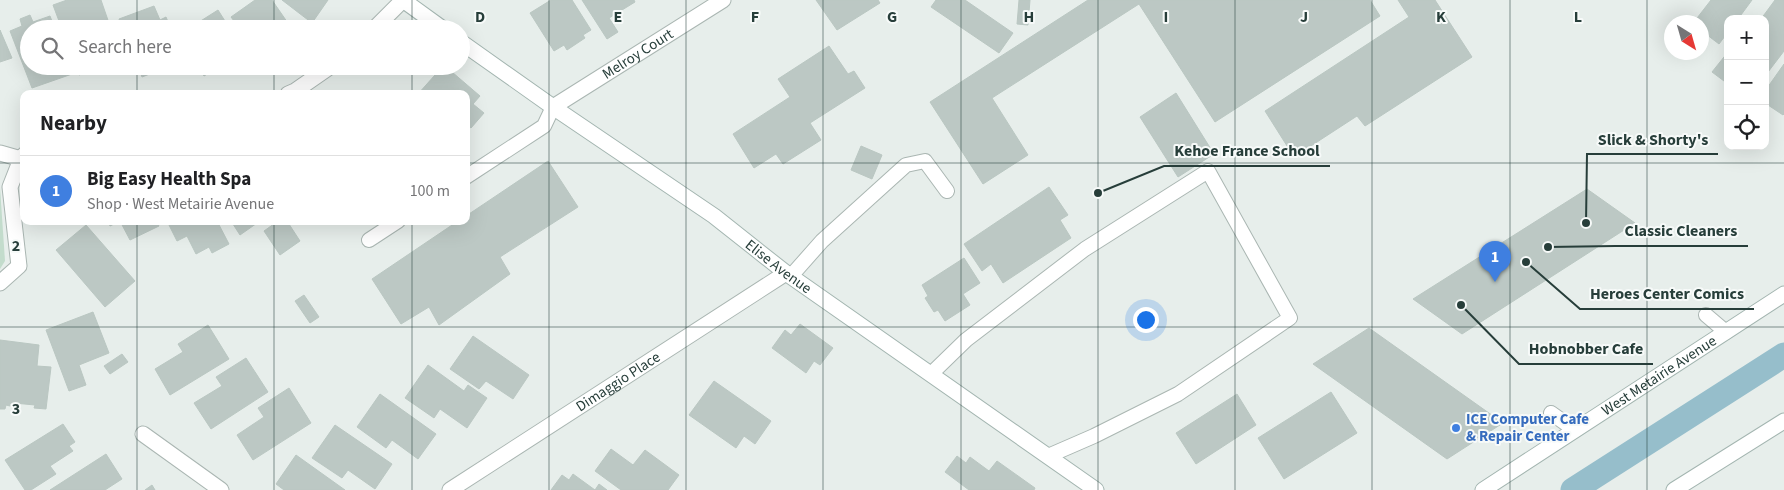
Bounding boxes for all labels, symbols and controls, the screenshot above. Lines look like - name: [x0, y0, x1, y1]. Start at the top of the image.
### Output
- text: D: [475, 6, 485, 28]
- text: E: [614, 6, 622, 28]
- text: F: [751, 6, 759, 28]
- text: G: [887, 6, 897, 28]
- text: H: [1024, 6, 1034, 28]
- text: I: [1164, 6, 1168, 28]
- text: J: [1300, 6, 1308, 28]
- text: K: [1436, 6, 1446, 28]
- text: L: [1574, 6, 1582, 28]
- north arrow: [1664, 15, 1709, 60]
- map controls: [1724, 15, 1769, 150]
- button: +: [1724, 15, 1769, 60]
- search box: [20, 20, 470, 75]
- street label: Melroy Court: [598, 23, 677, 84]
- icon: search: [38, 34, 66, 62]
- text: Search here: [78, 34, 172, 61]
- button: −: [1724, 60, 1769, 105]
- button: locate: [1724, 105, 1769, 150]
- text: Nearby: [40, 108, 107, 138]
- callout: Slick & Shorty's: [1587, 123, 1718, 154]
- text: Slick & Shorty's: [1598, 129, 1708, 151]
- callout: Kehoe France School: [1164, 135, 1330, 166]
- text: Kehoe France School: [1174, 140, 1320, 162]
- text: Big Easy Health Spa: [87, 166, 251, 193]
- text: 1: [52, 180, 60, 202]
- text: 100 m: [410, 180, 450, 202]
- text: Shop · West Metairie Avenue: [87, 193, 274, 215]
- callout: Classic Cleaners: [1615, 215, 1748, 246]
- text: Classic Cleaners: [1625, 220, 1737, 242]
- street label: Elise Avenue: [741, 234, 816, 298]
- text: 2: [12, 235, 20, 257]
- pin: 1: [1479, 241, 1511, 282]
- callout: Heroes Center Comics: [1580, 278, 1754, 309]
- text: Heroes Center Comics: [1590, 283, 1744, 305]
- your location: [1133, 307, 1159, 333]
- street label: West Metairie Avenue: [1597, 330, 1721, 421]
- callout: Hobnobber Cafe: [1519, 333, 1653, 364]
- text: Hobnobber Cafe: [1529, 338, 1643, 360]
- street label: Dimaggio Place: [572, 346, 664, 417]
- text: 3: [12, 398, 20, 420]
- place label: ICE Computer Cafe & Repair Center: [1466, 409, 1589, 447]
- marker: ICE Computer Cafe & Repair Center: [1450, 422, 1462, 434]

